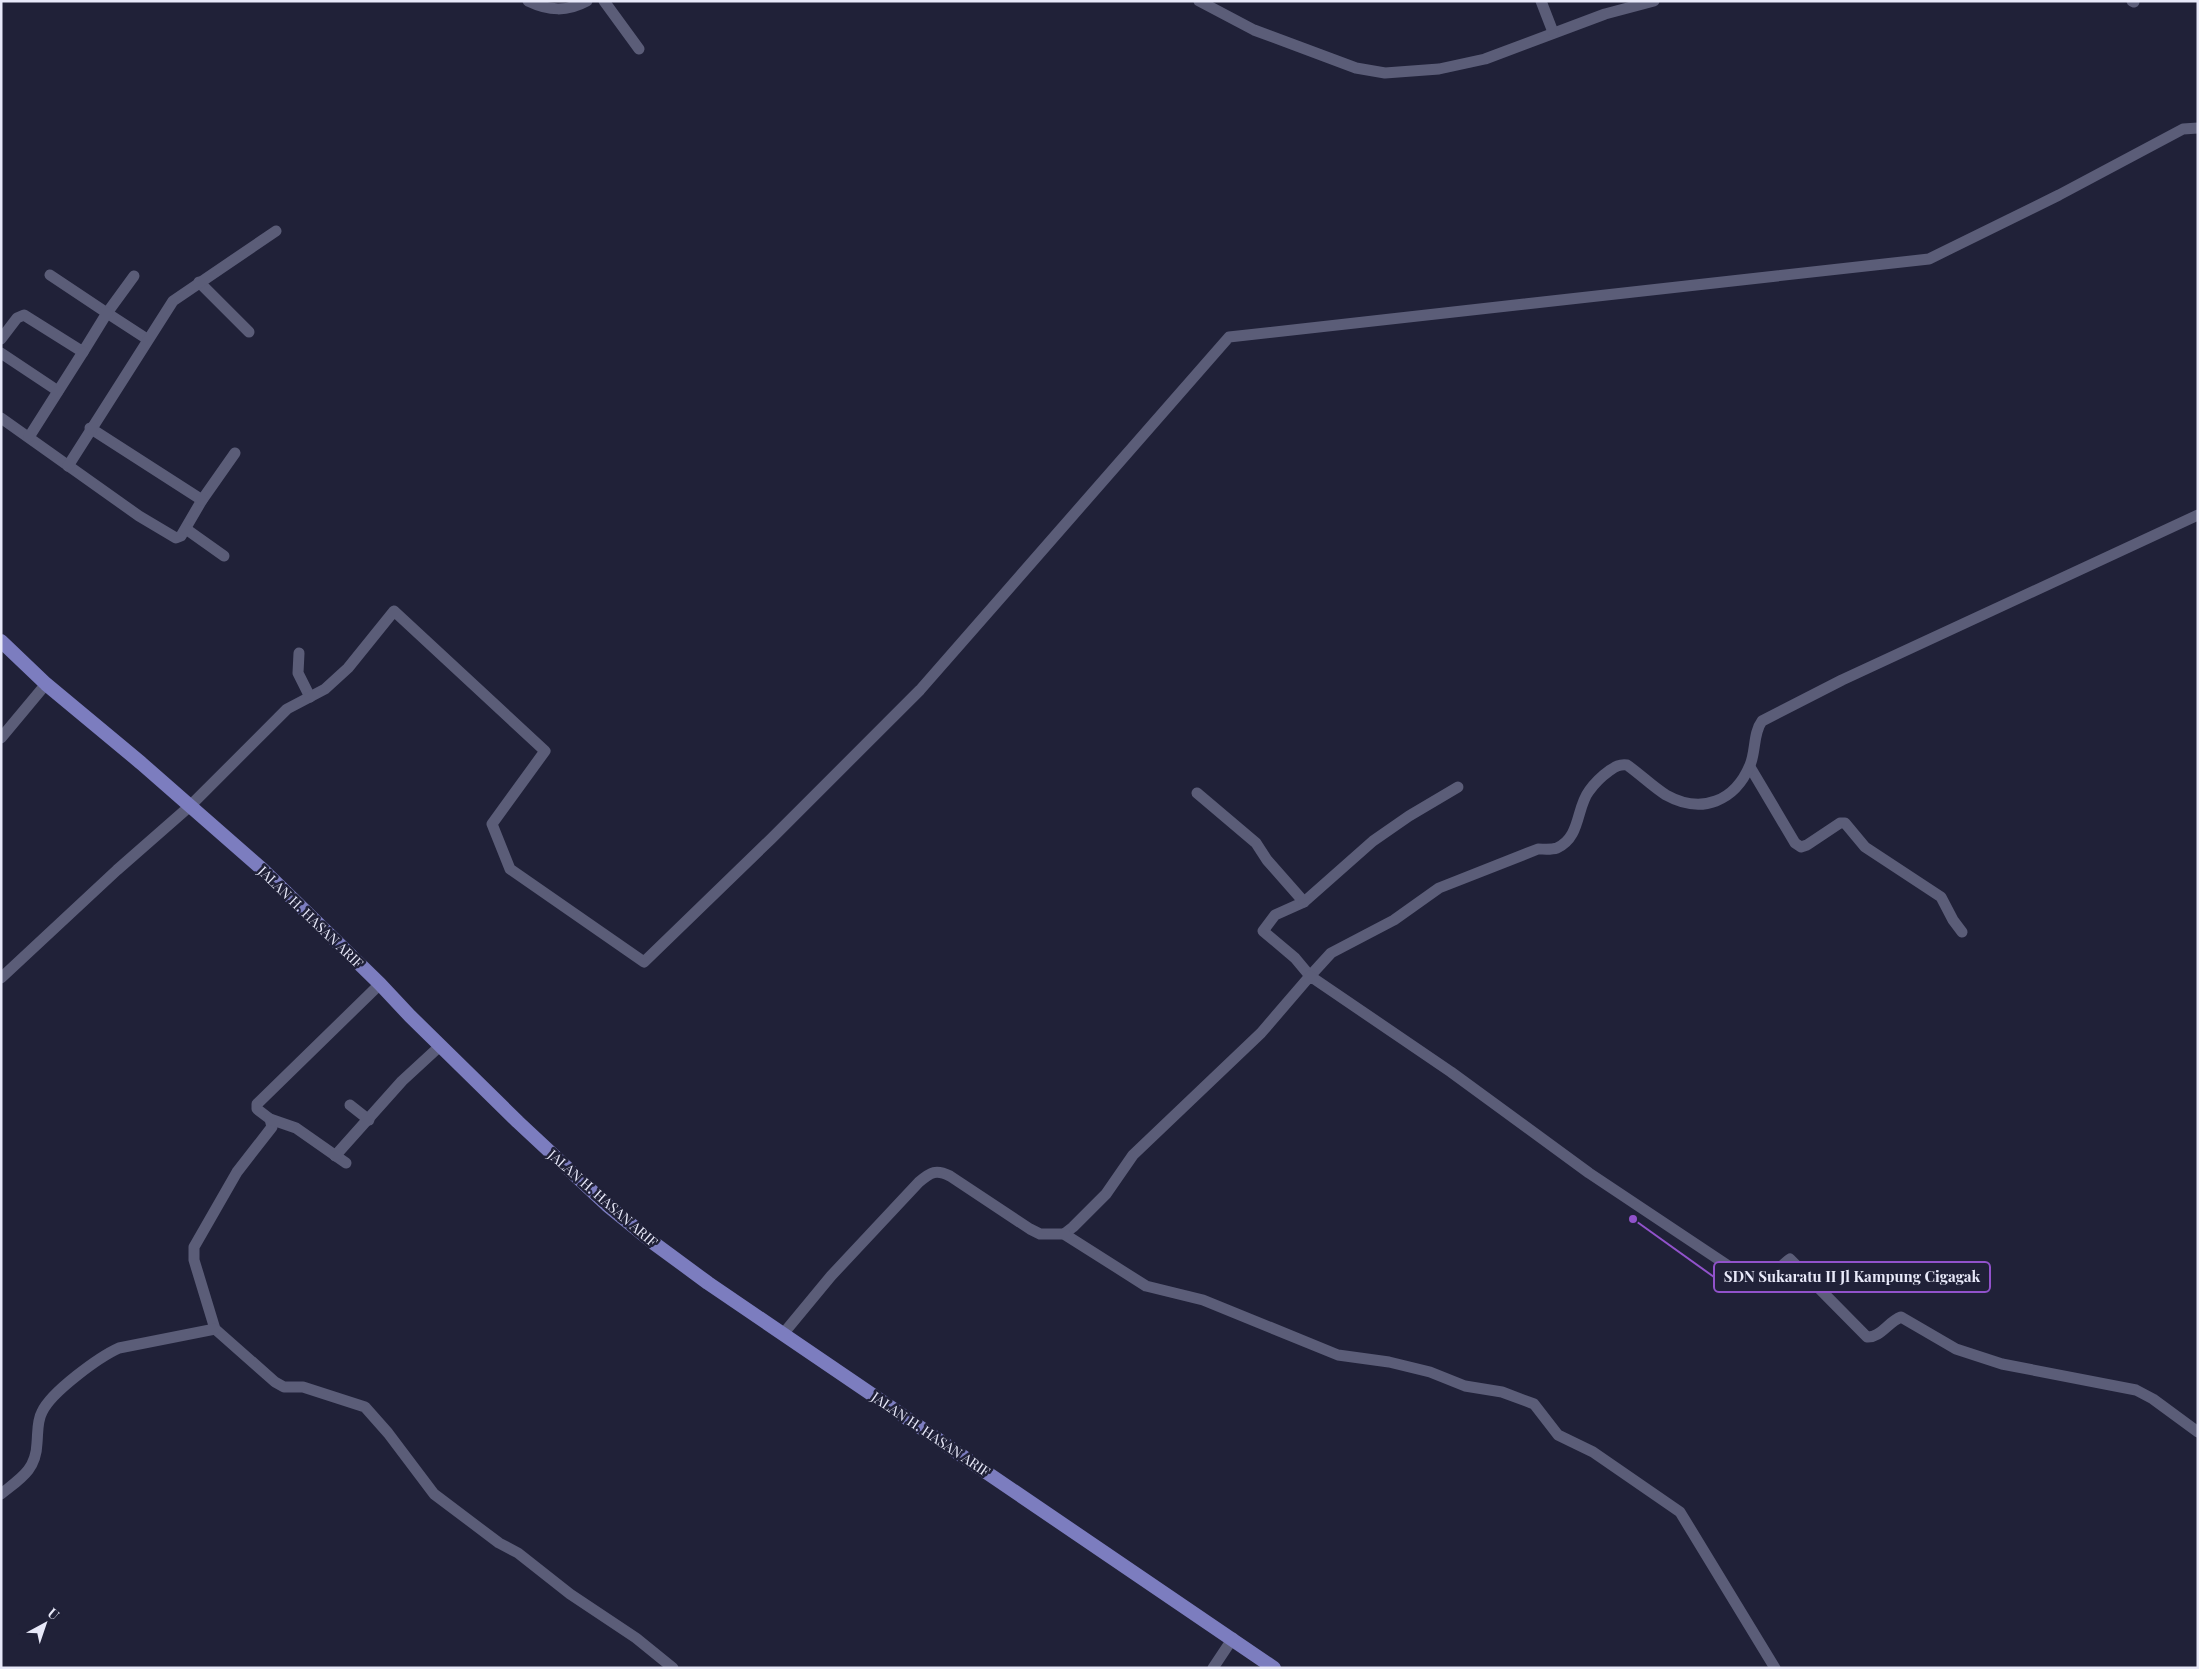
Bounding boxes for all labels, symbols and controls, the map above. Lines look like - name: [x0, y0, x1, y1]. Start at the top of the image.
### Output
- street label: JALAN H. HASAN ARIF: [254, 861, 368, 972]
- street label: JALAN H. HASAN ARIF: [543, 1144, 662, 1251]
- callout: SDN Sukaratu II Jl Kampung Cigagak: [1714, 1262, 1990, 1292]
- text: SDN Sukaratu II Jl Kampung Cigagak: [1724, 1266, 1981, 1286]
- street label: JALAN H. HASAN ARIF: [867, 1387, 994, 1481]
- north arrow: [20, 1599, 70, 1649]
- text: U: [44, 1603, 64, 1624]

